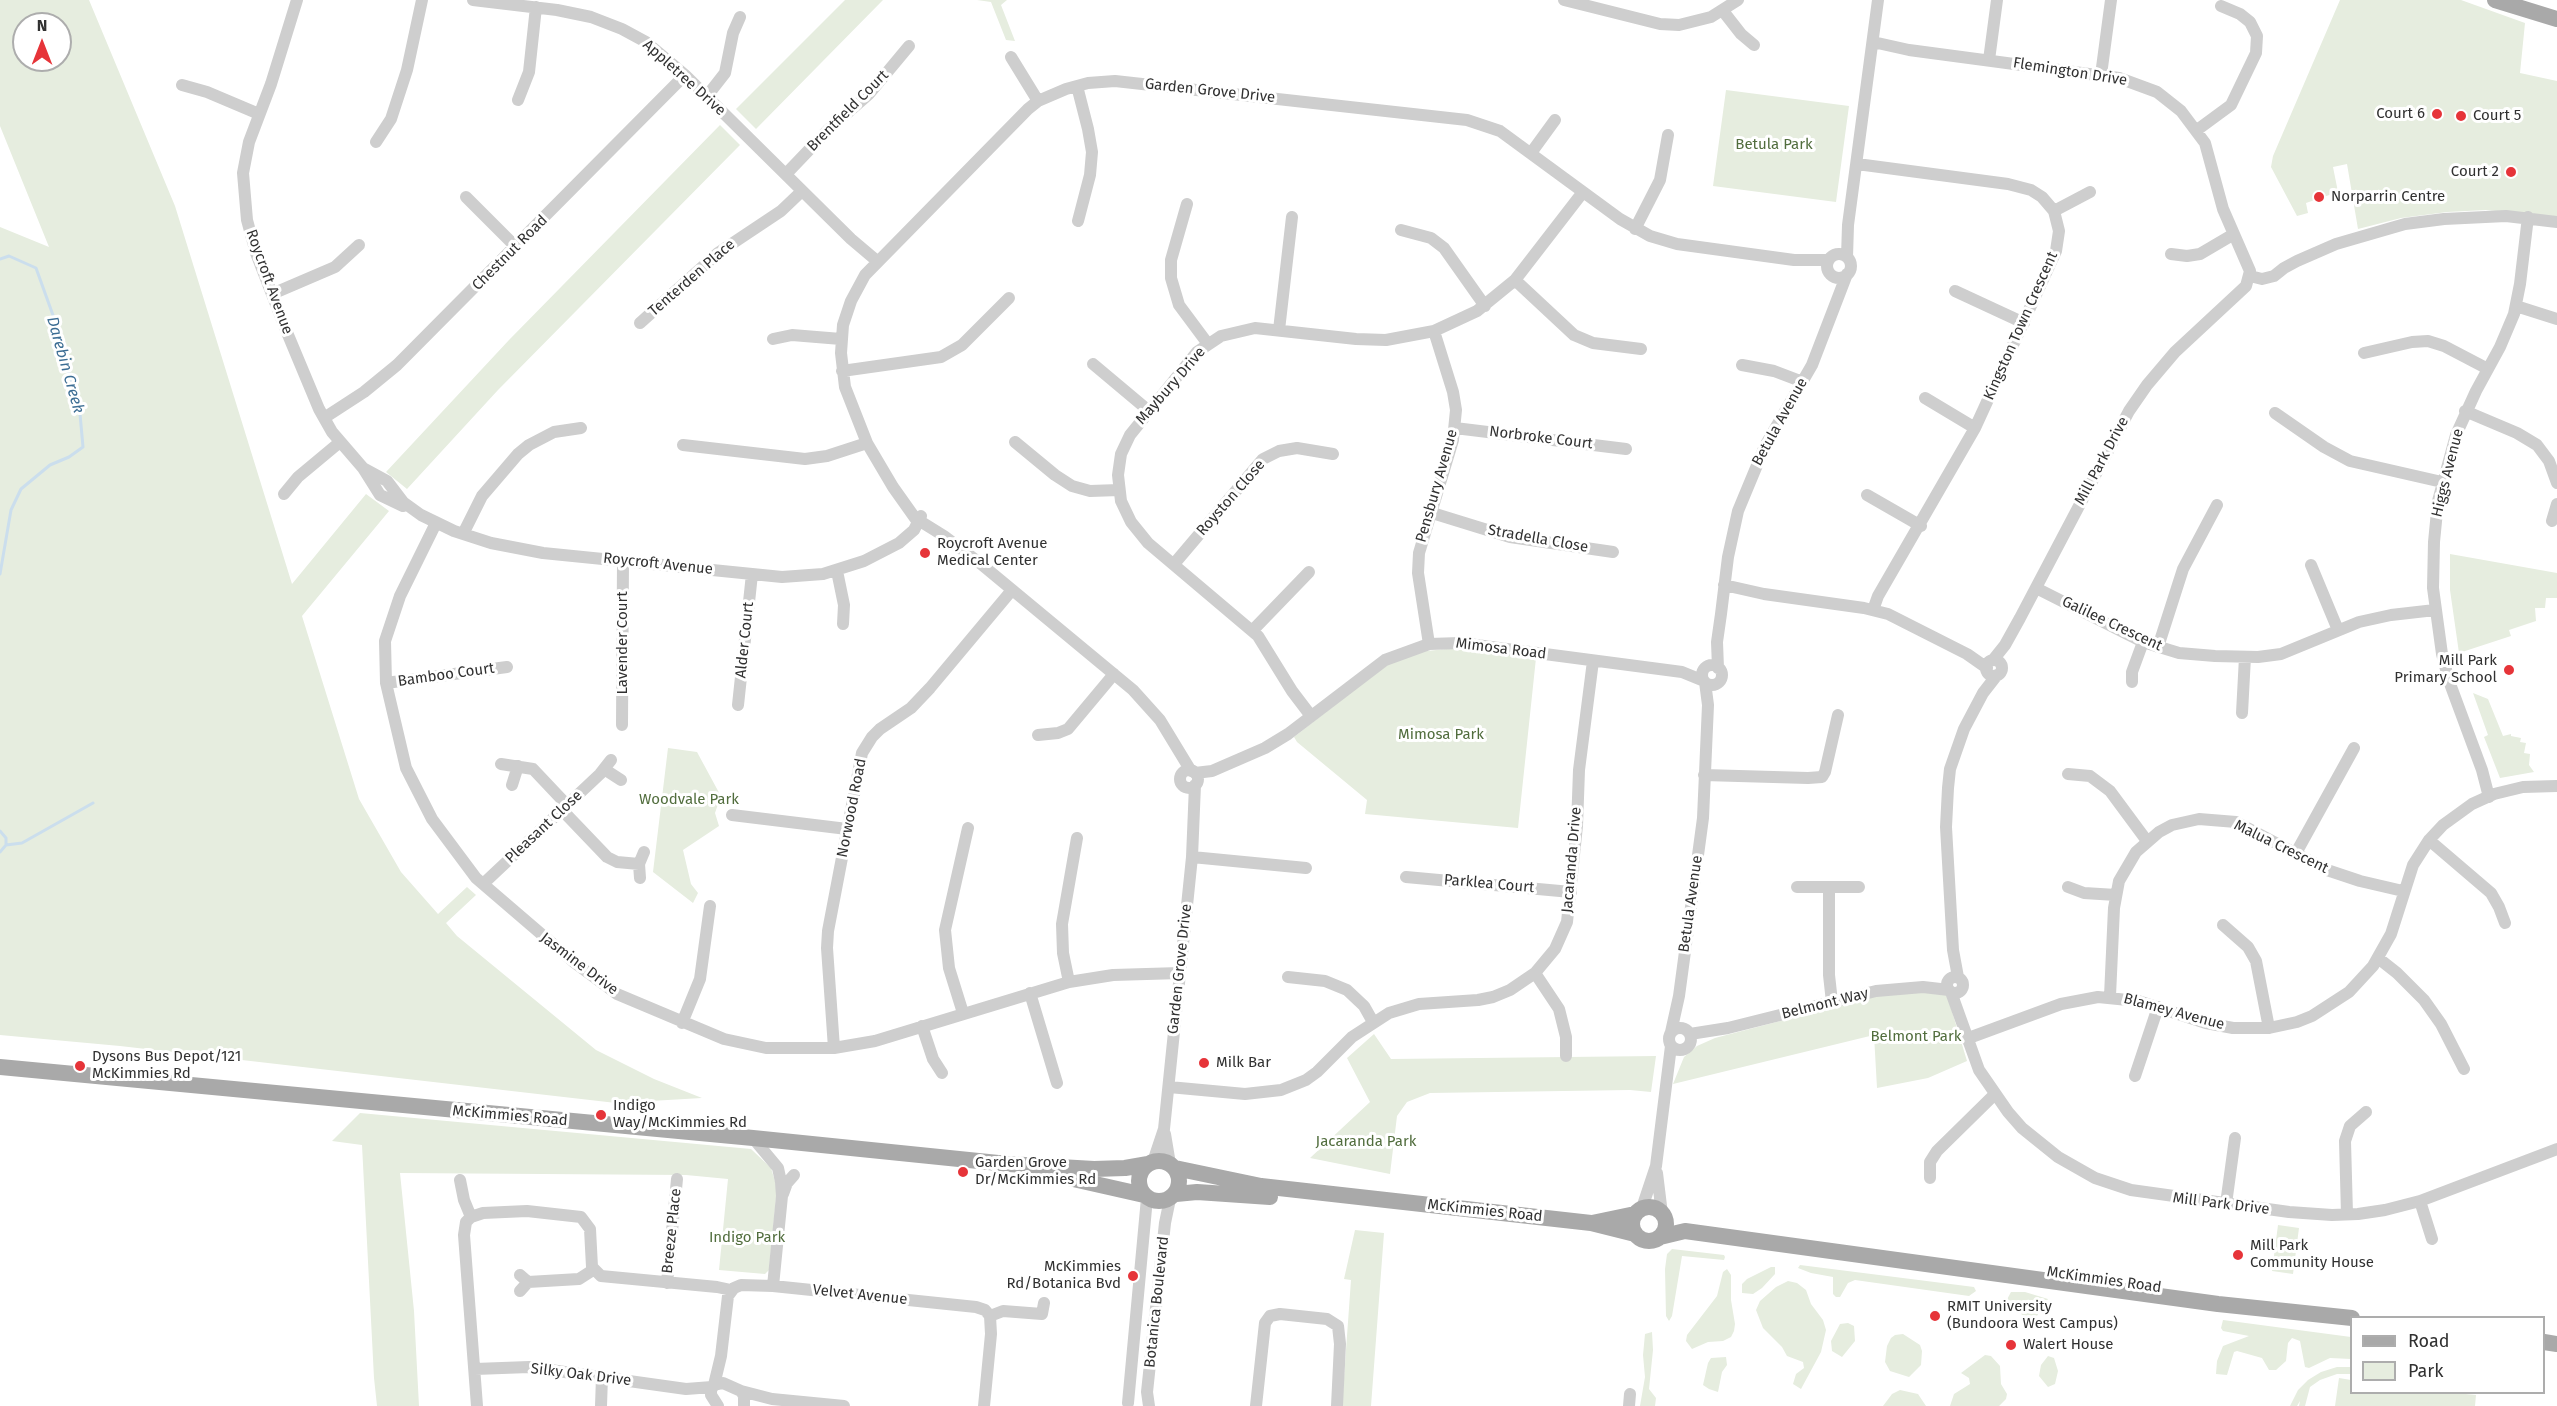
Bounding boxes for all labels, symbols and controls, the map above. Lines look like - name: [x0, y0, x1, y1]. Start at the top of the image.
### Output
- north arrow: [12, 12, 72, 72]
- text: N: [37, 16, 47, 35]
- street label: Appletree Drive: [639, 36, 729, 120]
- street label: Flemington Drive: [2012, 54, 2128, 90]
- street label: Brentfield Court: [804, 67, 892, 155]
- street label: Garden Grove Drive: [1144, 75, 1276, 107]
- place label: Court 6: [2376, 105, 2425, 123]
- marker: Court 6: [2430, 107, 2444, 121]
- place label: Court 5: [2473, 107, 2521, 125]
- marker: Court 5: [2454, 109, 2468, 123]
- park label: Betula Park: [1735, 136, 1813, 154]
- place label: Court 2: [2451, 163, 2499, 181]
- marker: Court 2: [2504, 165, 2518, 179]
- place label: Norparrin Centre: [2331, 188, 2445, 206]
- marker: Norparrin Centre: [2312, 190, 2326, 204]
- street label: Chestnut Road: [469, 212, 551, 294]
- street label: Roycroft Avenue: [242, 227, 296, 337]
- street label: Tenterden Place: [645, 236, 739, 320]
- street label: Kingston Town Crescent: [1980, 249, 2062, 403]
- water label: Darebin Creek: [42, 314, 88, 416]
- street label: Maybury Drive: [1132, 344, 1210, 428]
- street label: Betula Avenue: [1748, 375, 1812, 469]
- street label: Mill Park Drive: [2071, 414, 2133, 508]
- street label: Norbroke Court: [1488, 423, 1594, 453]
- street label: Pensbury Avenue: [1412, 427, 1462, 545]
- street label: Higgs Avenue: [2428, 427, 2468, 519]
- street label: Royston Close: [1193, 456, 1269, 540]
- street label: Stradella Close: [1486, 521, 1590, 557]
- place label: Roycroft Avenue Medical Center: [937, 535, 1047, 570]
- marker: Roycroft Avenue Medical Center: [918, 546, 932, 560]
- street label: Roycroft Avenue: [602, 549, 714, 579]
- street label: Lavender Court: [614, 591, 632, 695]
- street label: Galilee Crescent: [2059, 593, 2165, 655]
- street label: Alder Court: [732, 601, 758, 679]
- street label: Mimosa Road: [1455, 635, 1547, 663]
- place label: Mill Park Primary School: [2394, 652, 2497, 687]
- street label: Bamboo Court: [397, 659, 495, 691]
- marker: Mill Park Primary School: [2502, 663, 2516, 677]
- park label: Mimosa Park: [1398, 726, 1484, 744]
- street label: Norwood Road: [834, 757, 870, 859]
- street label: Pleasant Close: [502, 787, 586, 867]
- park label: Woodvale Park: [639, 791, 739, 809]
- street label: Jacaranda Drive: [1558, 806, 1586, 914]
- street label: Malua Crescent: [2231, 816, 2331, 878]
- street label: Betula Avenue: [1675, 854, 1707, 954]
- street label: Parklea Court: [1443, 871, 1535, 897]
- street label: Garden Grove Drive: [1164, 903, 1196, 1035]
- street label: Jasmine Drive: [537, 929, 621, 999]
- street label: Belmont Way: [1780, 985, 1870, 1023]
- street label: Blamey Avenue: [2122, 990, 2226, 1034]
- park label: Belmont Park: [1870, 1028, 1962, 1046]
- place label: Dysons Bus Depot/121 McKimmies Rd: [92, 1048, 241, 1083]
- place label: Milk Bar: [1216, 1054, 1271, 1072]
- marker: Milk Bar: [1197, 1056, 1211, 1070]
- marker: Dysons Bus Depot/121 McKimmies Rd: [73, 1059, 87, 1073]
- place label: Indigo Way/McKimmies Rd: [613, 1097, 747, 1132]
- street label: McKimmies Road: [452, 1102, 568, 1130]
- marker: Indigo Way/McKimmies Rd: [594, 1108, 608, 1122]
- park label: Jacaranda Park: [1316, 1133, 1416, 1151]
- place label: Garden Grove Dr/McKimmies Rd: [975, 1154, 1096, 1189]
- marker: Garden Grove Dr/McKimmies Rd: [956, 1165, 970, 1179]
- street label: Breeze Place: [659, 1188, 685, 1274]
- street label: Mill Park Drive: [2172, 1189, 2270, 1219]
- street label: McKimmies Road: [1427, 1196, 1543, 1226]
- park label: Indigo Park: [709, 1229, 785, 1247]
- street label: Botanica Boulevard: [1141, 1235, 1173, 1369]
- place label: Mill Park Community House: [2250, 1237, 2374, 1272]
- marker: Mill Park Community House: [2231, 1248, 2245, 1262]
- place label: McKimmies Rd/Botanica Bvd: [1006, 1258, 1121, 1293]
- street label: McKimmies Road: [2046, 1263, 2162, 1297]
- marker: McKimmies Rd/Botanica Bvd: [1126, 1269, 1140, 1283]
- street label: Velvet Avenue: [812, 1281, 908, 1309]
- place label: RMIT University (Bundoora West Campus): [1947, 1298, 2118, 1333]
- marker: RMIT University (Bundoora West Campus): [1928, 1309, 1942, 1323]
- legend: [2350, 1316, 2545, 1394]
- text: Road: [2408, 1330, 2450, 1352]
- place label: Walert House: [2023, 1336, 2113, 1354]
- marker: Walert House: [2004, 1338, 2018, 1352]
- street label: Silky Oak Drive: [530, 1360, 632, 1390]
- text: Park: [2408, 1360, 2443, 1382]

